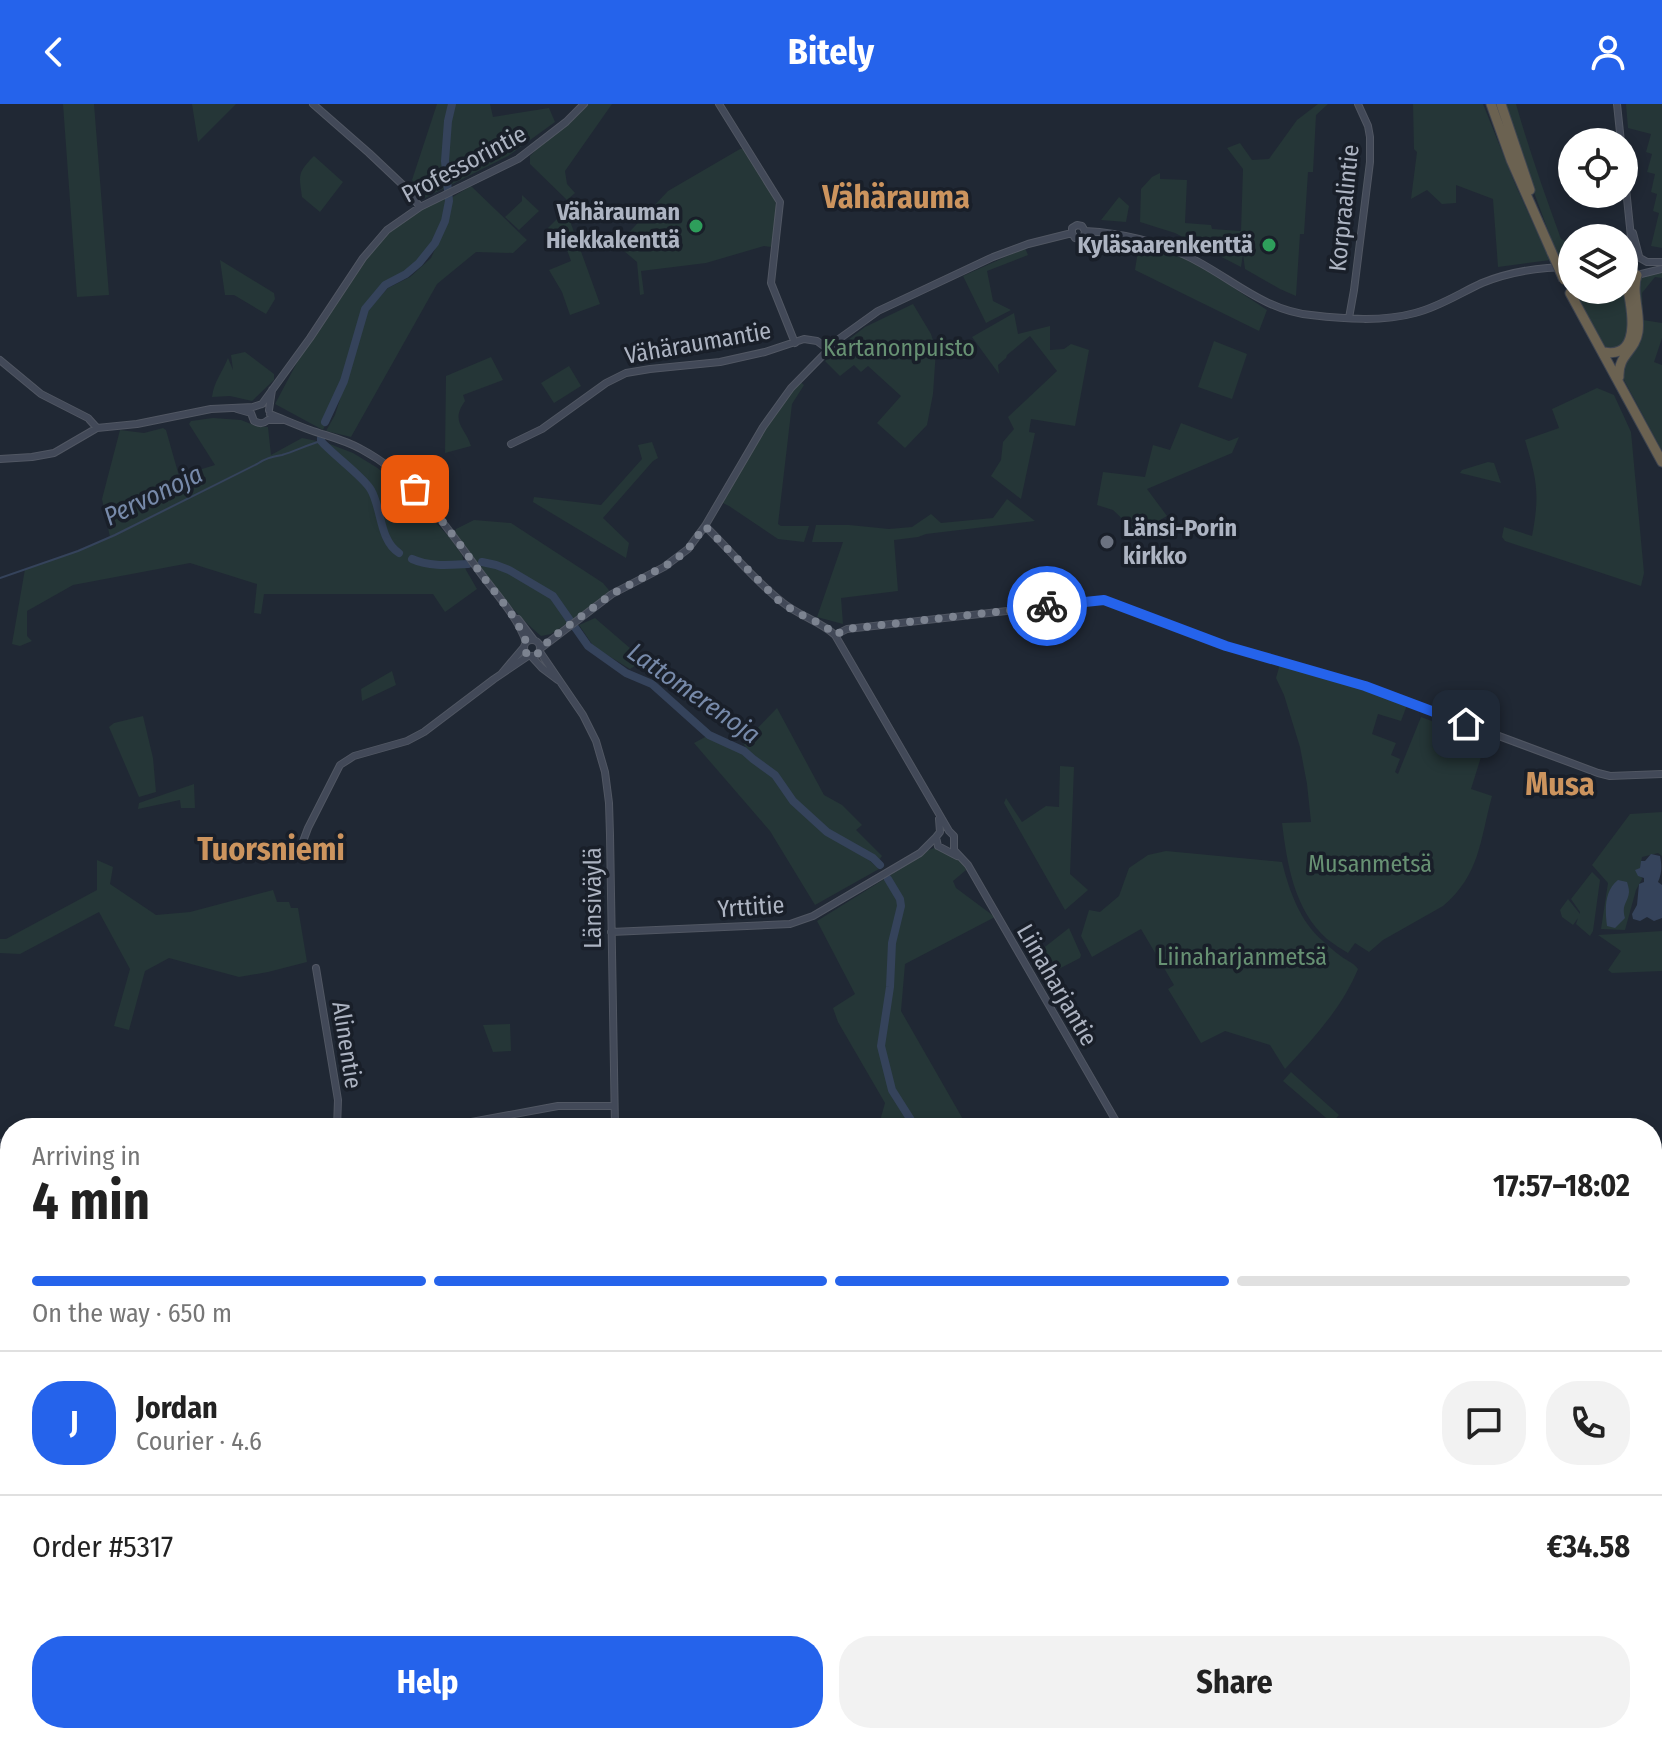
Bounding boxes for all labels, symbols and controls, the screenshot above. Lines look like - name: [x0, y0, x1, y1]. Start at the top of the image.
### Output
- icon: back: [32, 30, 76, 74]
- text: Bitely: [788, 30, 874, 74]
- icon: person: [1586, 30, 1630, 74]
- street label: Professorintie: [397, 119, 531, 209]
- map controls: [1558, 128, 1638, 304]
- button: locate: [1558, 128, 1638, 208]
- street label: Korpraalintie: [1323, 143, 1365, 273]
- district label: Vähärauma: [821, 178, 970, 216]
- place label: Vähärauman Hiekkakenttä: [546, 198, 680, 254]
- marker: Vähärauman Hiekkakenttä: [687, 217, 705, 235]
- button: layers: [1558, 224, 1638, 304]
- place label: Kyläsaarenkenttä: [1078, 231, 1253, 259]
- marker: Kyläsaarenkenttä: [1260, 236, 1278, 254]
- street label: Vähäraumantie: [623, 316, 773, 370]
- park label: Kartanonpuisto: [823, 334, 975, 362]
- pin: [381, 455, 449, 523]
- water label: Pervonoja: [99, 458, 208, 533]
- icon: bag: [393, 467, 437, 511]
- place label: Länsi-Porin kirkko: [1123, 514, 1237, 570]
- marker: Länsi-Porin kirkko: [1098, 533, 1116, 551]
- courier: [1007, 566, 1087, 646]
- icon: bike: [1025, 584, 1069, 628]
- water label: Lattomerenoja: [622, 636, 766, 750]
- pin: [1432, 690, 1500, 758]
- icon: home: [1444, 702, 1488, 746]
- district label: Musa: [1525, 765, 1595, 803]
- district label: Tuorsniemi: [197, 830, 345, 868]
- street label: Länsiväylä: [579, 847, 607, 949]
- park label: Musanmetsä: [1308, 850, 1432, 878]
- street label: Yrttitie: [717, 891, 785, 923]
- street label: Liinaharjantie: [1011, 919, 1103, 1051]
- park label: Liinaharjanmetsä: [1157, 943, 1327, 971]
- street label: Alinentie: [326, 999, 368, 1091]
- text: Arriving in: [32, 1141, 141, 1172]
- text: 17:57–18:02: [1493, 1168, 1630, 1204]
- text: 4 min: [32, 1170, 150, 1233]
- text: On the way · 650 m: [32, 1298, 232, 1329]
- button: chat: [1442, 1381, 1526, 1465]
- button: phone: [1546, 1381, 1630, 1465]
- text: Jordan: [136, 1390, 218, 1426]
- text: J: [70, 1405, 78, 1441]
- text: Courier · 4.6: [136, 1426, 262, 1457]
- text: Order #5317: [32, 1529, 173, 1565]
- text: €34.58: [1547, 1529, 1630, 1565]
- button: Help: [32, 1636, 823, 1728]
- button: Share: [839, 1636, 1630, 1728]

